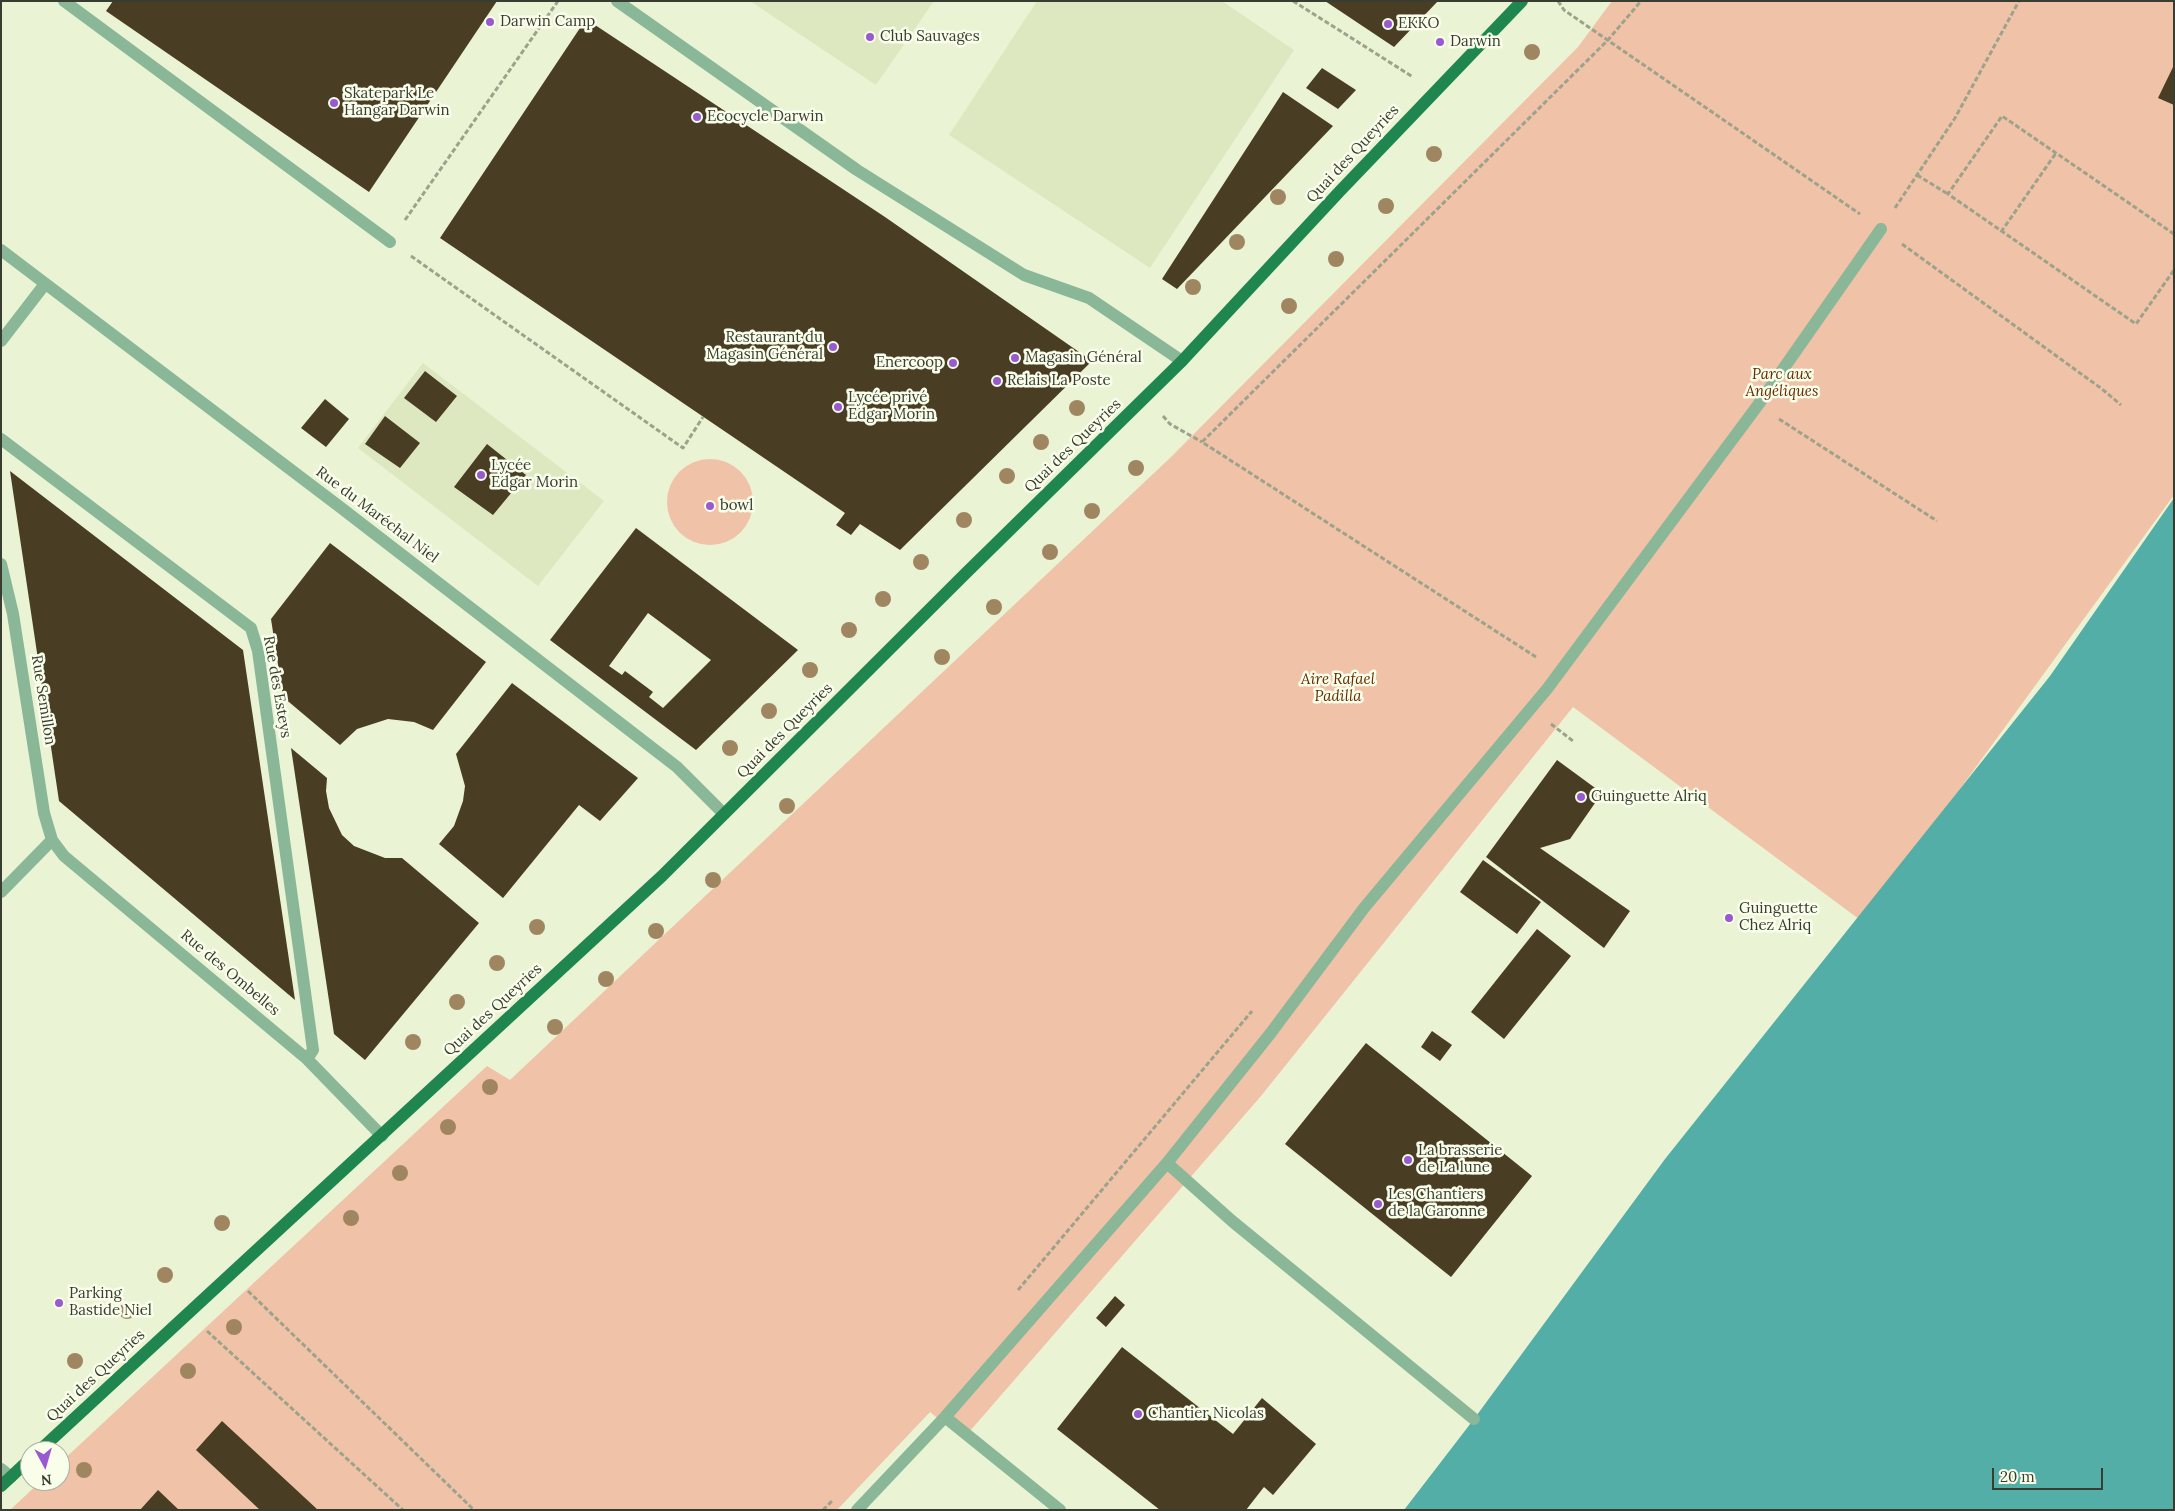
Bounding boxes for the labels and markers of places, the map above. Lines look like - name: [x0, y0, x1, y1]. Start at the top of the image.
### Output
- place label: Darwin Camp: [500, 13, 595, 31]
- place label: EKKO: [1398, 15, 1439, 33]
- marker: Darwin Camp: [484, 16, 496, 28]
- marker: EKKO: [1382, 18, 1394, 30]
- place label: Club Sauvages: [880, 28, 980, 46]
- marker: Club Sauvages: [864, 31, 876, 43]
- place label: Darwin: [1450, 33, 1501, 51]
- marker: Darwin: [1434, 36, 1446, 48]
- place label: Skatepark Le Hangar Darwin: [344, 85, 450, 120]
- marker: Skatepark Le Hangar Darwin: [328, 97, 340, 109]
- place label: Ecocycle Darwin: [707, 108, 824, 126]
- marker: Ecocycle Darwin: [691, 111, 703, 123]
- place label: Restaurant du Magasin Général: [706, 329, 823, 364]
- marker: Restaurant du Magasin Général: [827, 341, 839, 353]
- place label: Magasin Général: [1025, 349, 1142, 367]
- marker: Magasin Général: [1009, 352, 1021, 364]
- place label: Enercoop: [876, 354, 943, 372]
- marker: Enercoop: [947, 357, 959, 369]
- place label: Relais La Poste: [1007, 372, 1111, 390]
- marker: Relais La Poste: [991, 375, 1003, 387]
- place label: Lycée privé Edgar Morin: [848, 389, 935, 424]
- marker: Lycée privé Edgar Morin: [832, 401, 844, 413]
- place label: Lycée Edgar Morin: [491, 457, 578, 492]
- marker: Lycée Edgar Morin: [475, 469, 487, 481]
- place label: bowl: [720, 497, 753, 515]
- marker: bowl: [704, 500, 716, 512]
- place label: Guinguette Alriq: [1591, 788, 1707, 806]
- marker: Guinguette Alriq: [1575, 791, 1587, 803]
- place label: Guinguette Chez Alriq: [1739, 900, 1818, 935]
- marker: Guinguette Chez Alriq: [1723, 912, 1735, 924]
- place label: La brasserie de La lune: [1418, 1142, 1502, 1177]
- marker: La brasserie de La lune: [1402, 1154, 1414, 1166]
- place label: Les Chantiers de la Garonne: [1388, 1186, 1485, 1221]
- marker: Les Chantiers de la Garonne: [1372, 1198, 1384, 1210]
- place label: Parking Bastide Niel: [69, 1285, 152, 1320]
- marker: Parking Bastide Niel: [53, 1297, 65, 1309]
- place label: Chantier Nicolas: [1148, 1405, 1264, 1423]
- marker: Chantier Nicolas: [1132, 1408, 1144, 1420]

